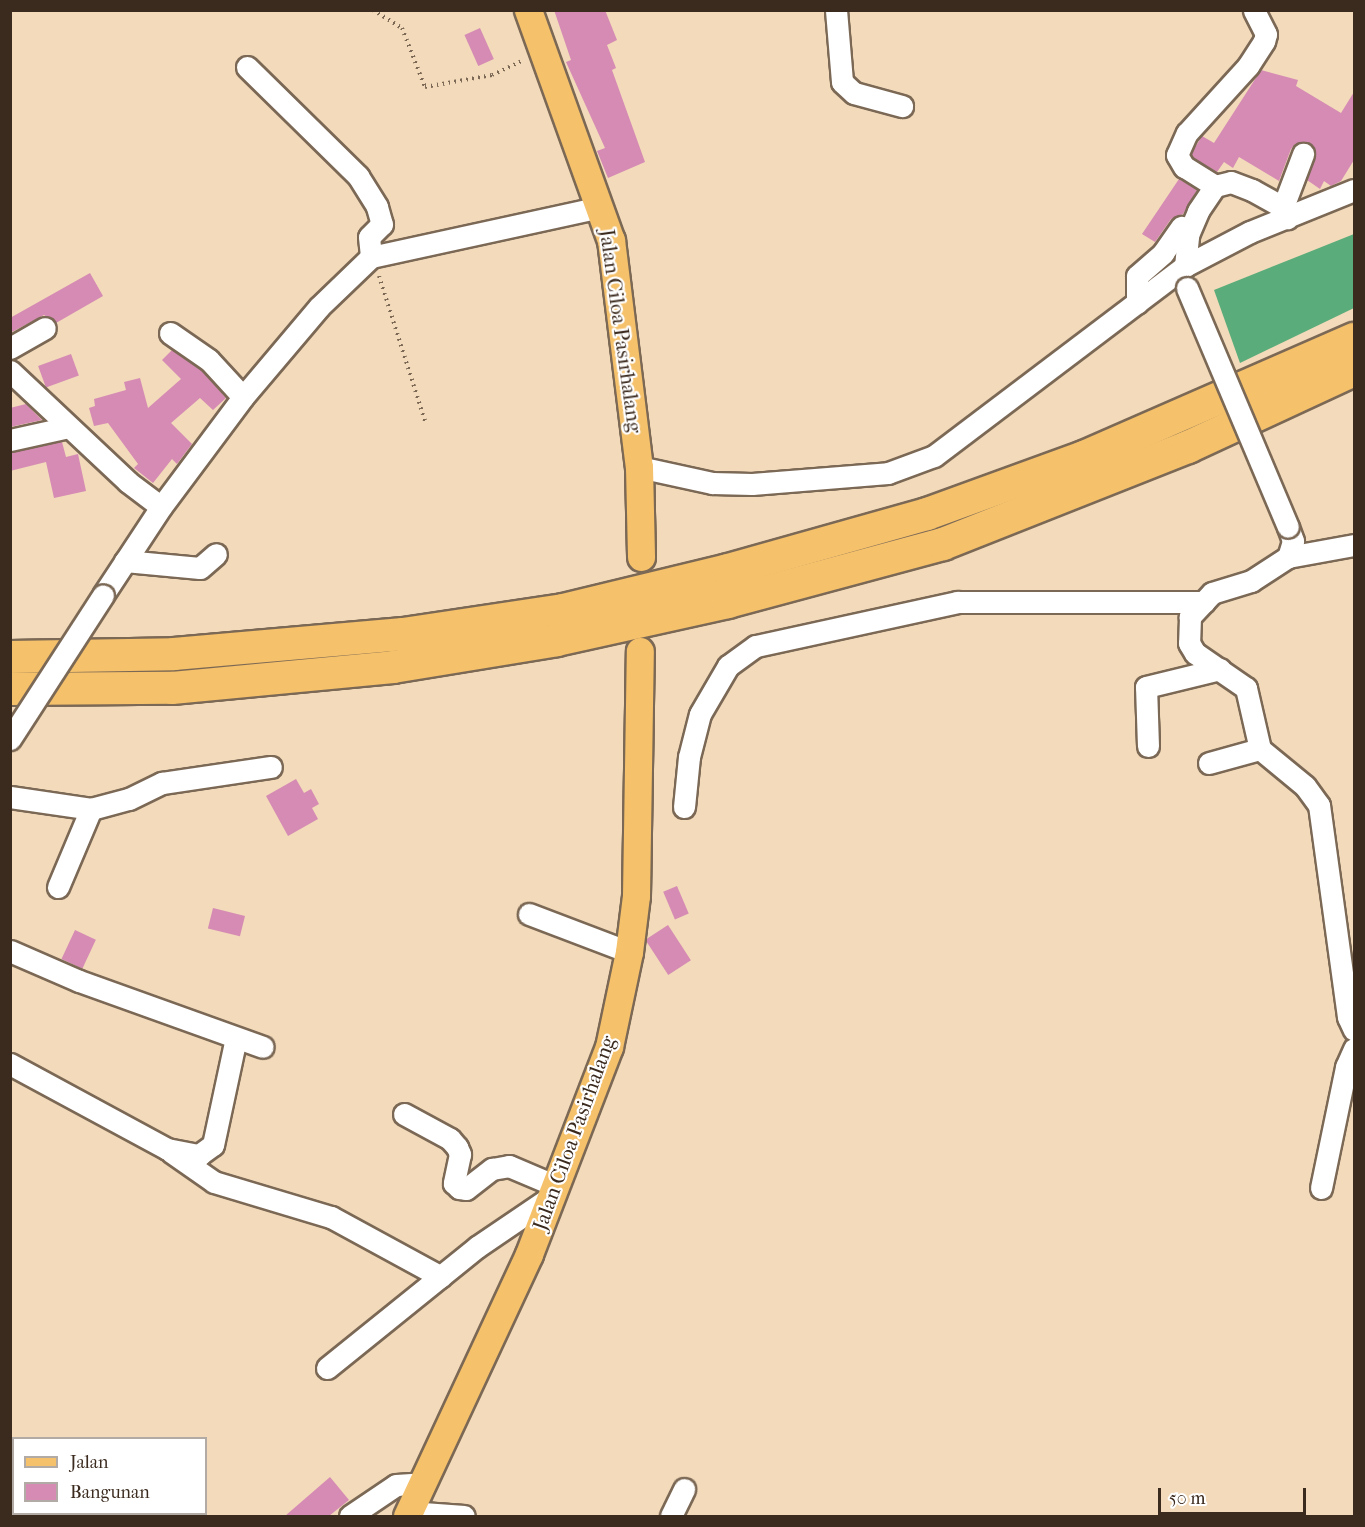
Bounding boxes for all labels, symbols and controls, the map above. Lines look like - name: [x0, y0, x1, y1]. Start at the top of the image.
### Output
- street label: Jalan Ciloa Pasirhalang: [594, 228, 648, 434]
- street label: Jalan Ciloa Pasirhalang: [527, 1032, 621, 1234]
- legend: [12, 1437, 207, 1515]
- text: Jalan: [70, 1452, 108, 1473]
- scale bar: [1161, 1476, 1310, 1514]
- text: Bangunan: [70, 1482, 150, 1503]
- text: 50 m: [1169, 1488, 1205, 1509]

